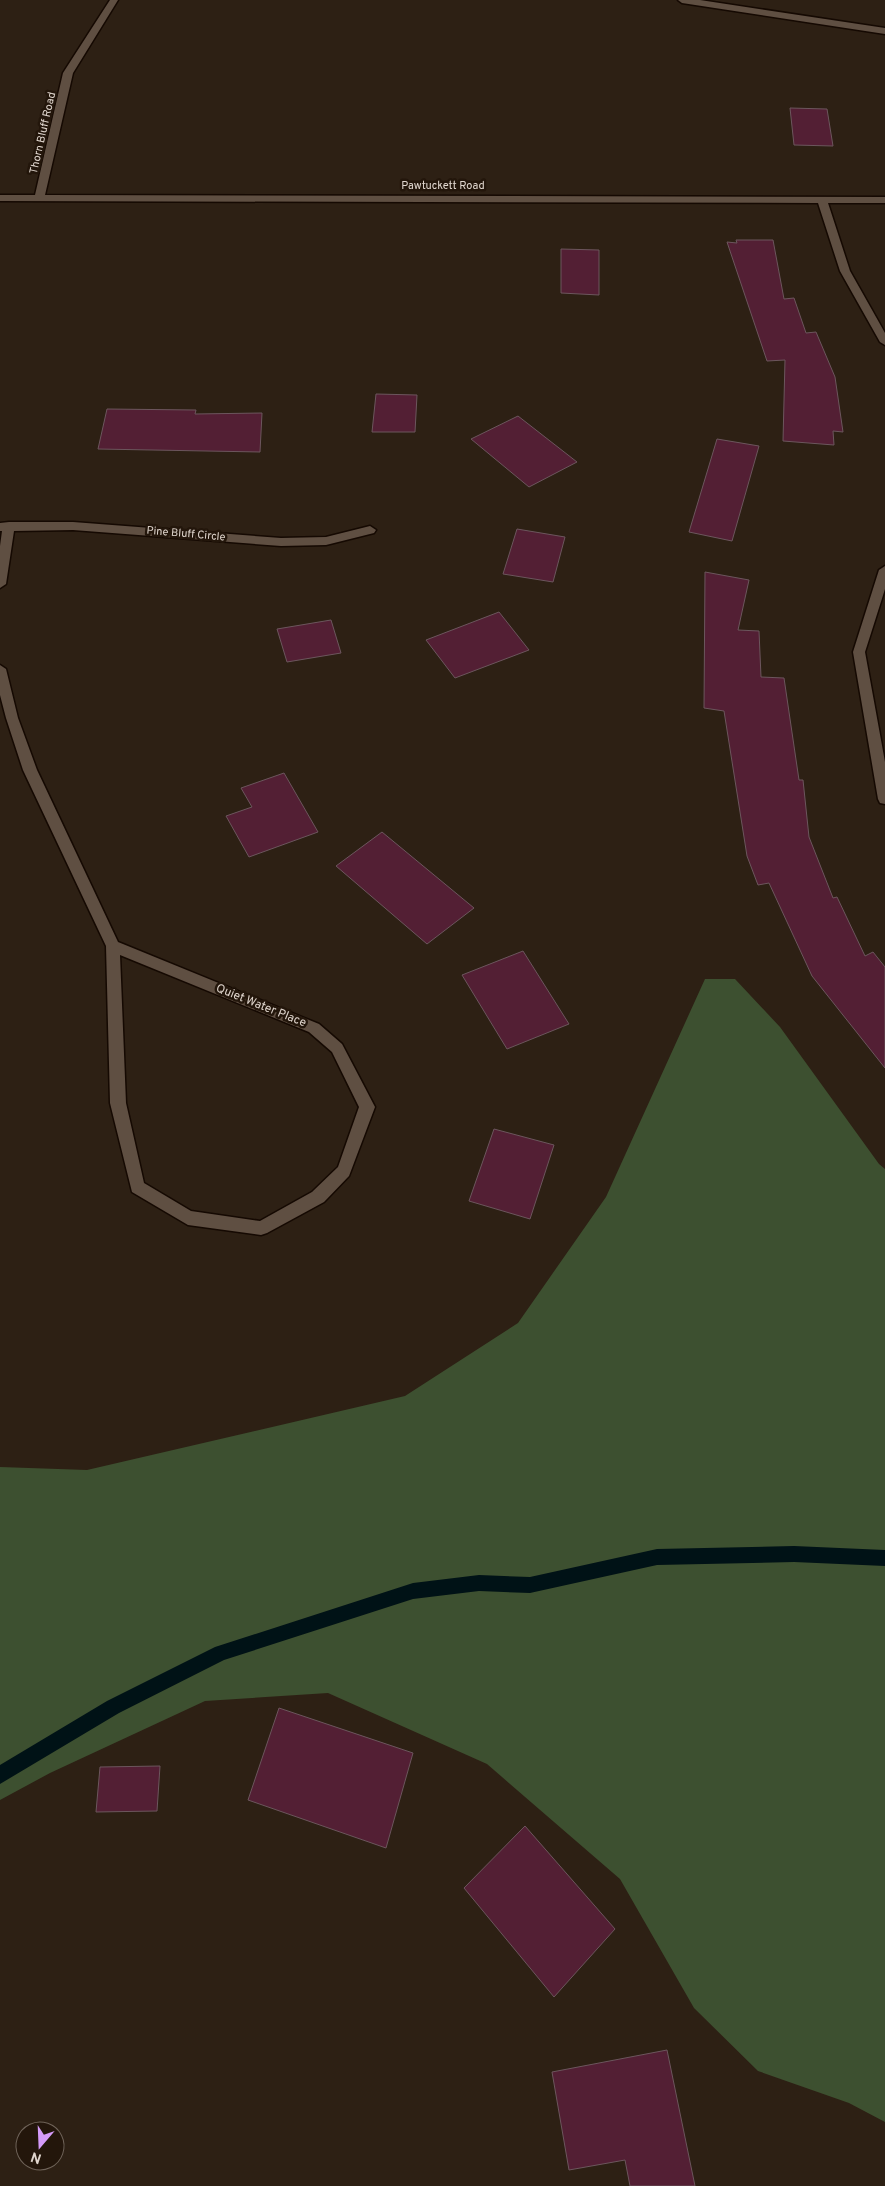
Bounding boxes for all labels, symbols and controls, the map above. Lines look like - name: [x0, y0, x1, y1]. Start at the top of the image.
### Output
- street label: Thorn Bluff Road: [27, 91, 59, 175]
- street label: Pawtuckett Road: [401, 179, 485, 193]
- street label: Pine Bluff Circle: [146, 524, 226, 544]
- street label: Quiet Water Place: [213, 981, 309, 1031]
- north arrow: [15, 2121, 65, 2171]
- text: N: [29, 2147, 44, 2167]

